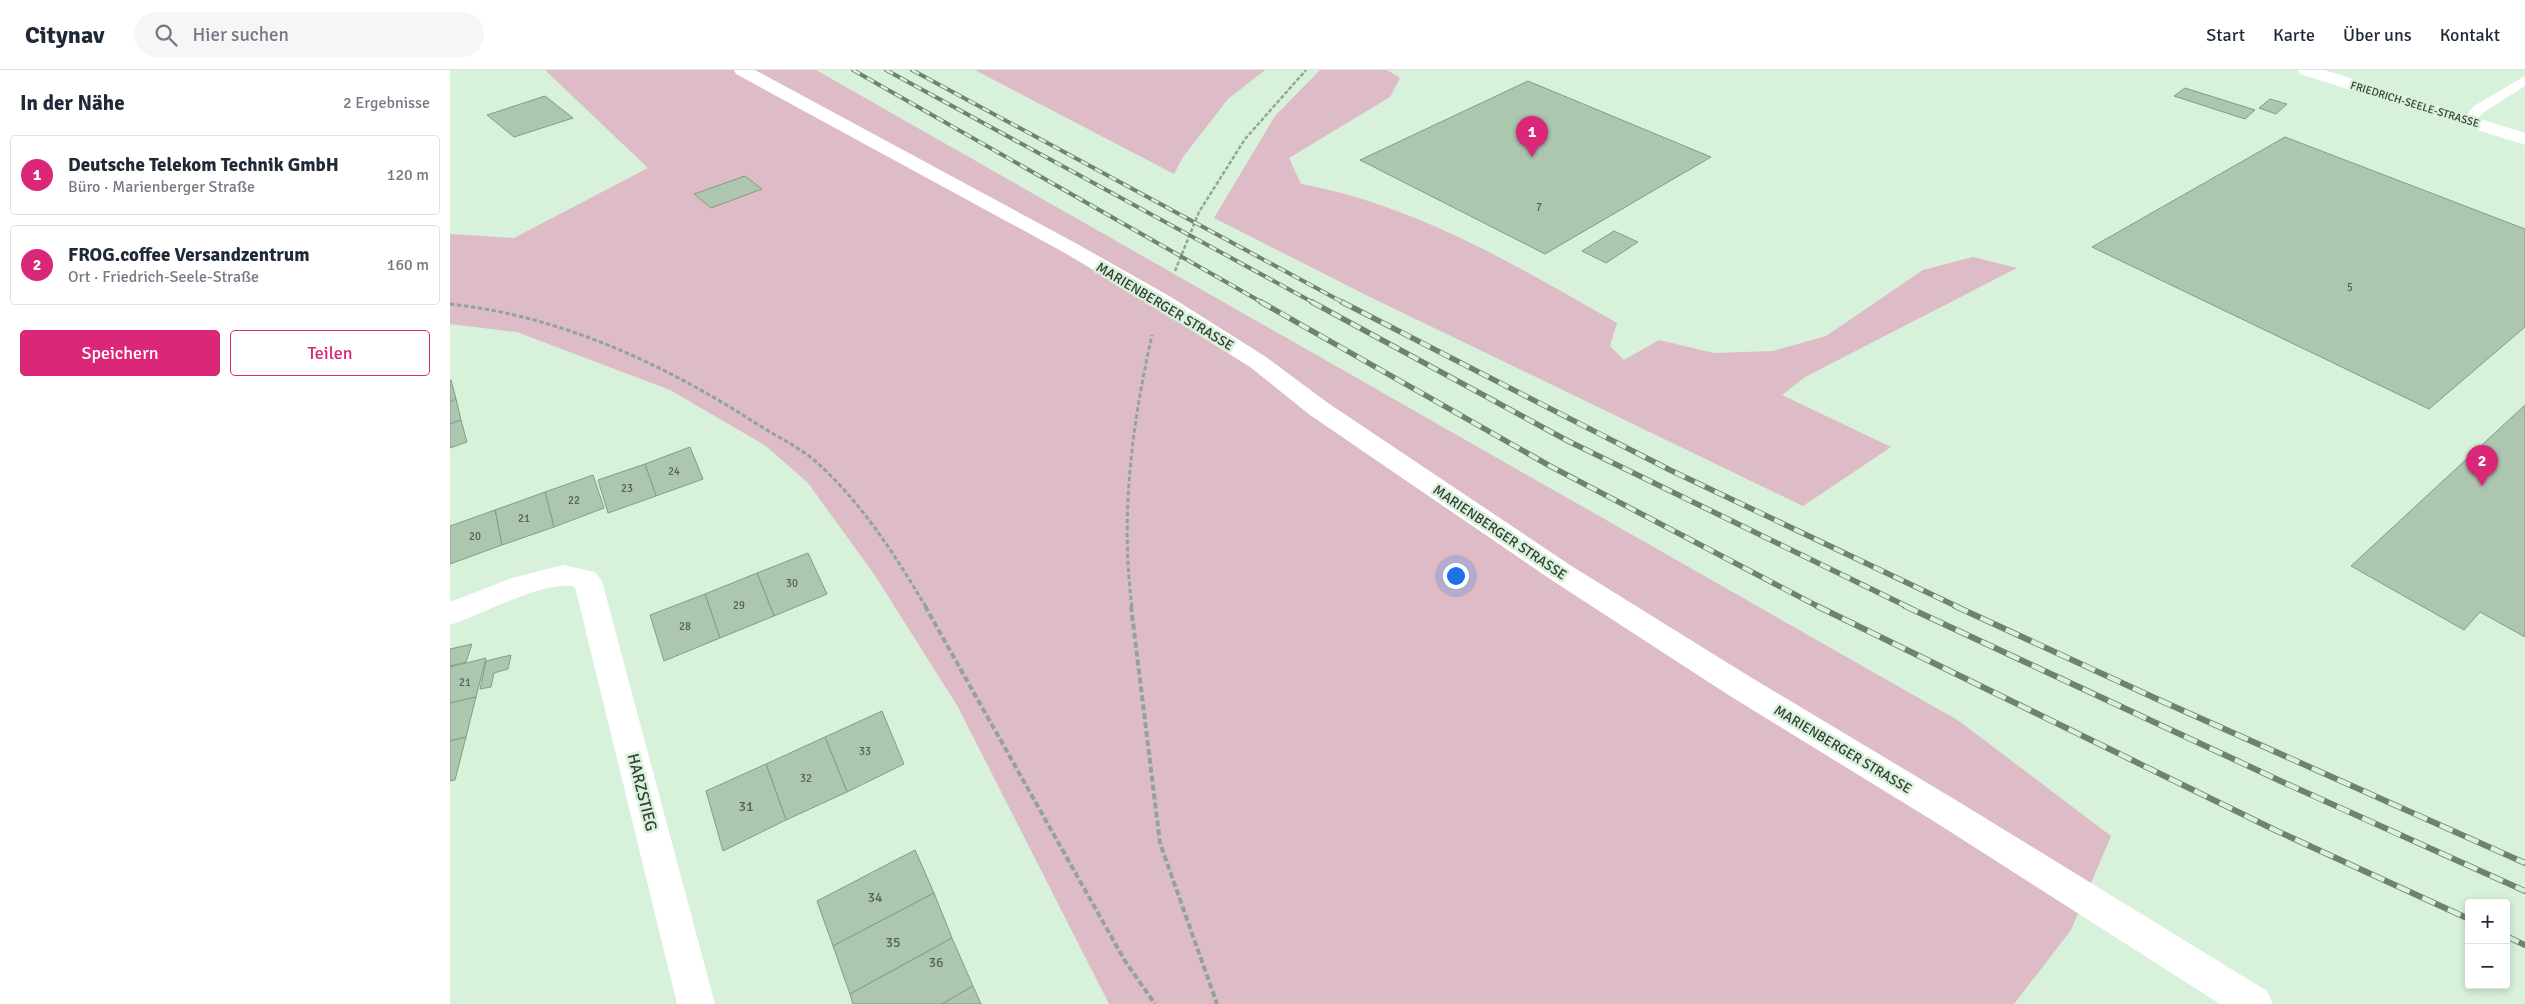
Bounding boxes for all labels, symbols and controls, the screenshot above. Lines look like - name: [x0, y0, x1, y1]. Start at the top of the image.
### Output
- search box: [134, 12, 484, 57]
- text: Citynav: [25, 20, 104, 50]
- icon: search: [152, 21, 180, 49]
- text: Hier suchen: [192, 23, 289, 47]
- text: Start: [2206, 24, 2245, 46]
- text: Karte: [2273, 24, 2315, 46]
- text: Über uns: [2343, 24, 2412, 46]
- text: Kontakt: [2440, 24, 2500, 46]
- street label: FRIEDRICH-SEELE-STRASSE: [2349, 79, 2481, 130]
- text: In der Nähe: [20, 90, 125, 116]
- text: 2 Ergebnisse: [343, 93, 430, 113]
- pin: 1: [1516, 116, 1548, 157]
- text: Deutsche Telekom Technik GmbH: [68, 153, 339, 177]
- text: 1: [33, 165, 41, 185]
- text: 120 m: [387, 165, 429, 185]
- text: Büro · Marienberger Straße: [68, 177, 255, 197]
- house number: 7: [1536, 201, 1542, 214]
- text: FROG.coffee Versandzentrum: [68, 243, 310, 267]
- text: 2: [33, 255, 41, 275]
- text: 160 m: [387, 255, 429, 275]
- street label: MARIENBERGER STRASSE: [1093, 259, 1237, 354]
- text: Ort · Friedrich-Seele-Straße: [68, 267, 259, 287]
- house number: 5: [2347, 281, 2353, 294]
- button: Speichern: [20, 330, 220, 376]
- button: Teilen: [230, 330, 430, 376]
- pin: 2: [2466, 445, 2498, 486]
- house number: 24: [668, 465, 680, 478]
- street label: MARIENBERGER STRASSE: [1430, 481, 1570, 584]
- house number: 23: [621, 482, 633, 495]
- house number: 22: [568, 494, 580, 507]
- house number: 21: [518, 512, 530, 525]
- house number: 20: [469, 530, 481, 543]
- your location: [1443, 563, 1469, 589]
- house number: 30: [786, 577, 798, 590]
- house number: 29: [733, 599, 745, 612]
- house number: 28: [679, 620, 691, 633]
- house number: 21: [459, 676, 471, 689]
- street label: MARIENBERGER STRASSE: [1771, 702, 1915, 797]
- house number: 33: [859, 745, 871, 758]
- street label: HARZSTIEG: [623, 751, 661, 833]
- house number: 32: [800, 772, 812, 785]
- house number: 31: [738, 798, 754, 815]
- house number: 34: [867, 889, 883, 906]
- map controls: [2465, 899, 2510, 989]
- button: +: [2465, 899, 2510, 944]
- house number: 35: [885, 934, 901, 951]
- button: −: [2465, 944, 2510, 989]
- house number: 36: [928, 954, 944, 971]

